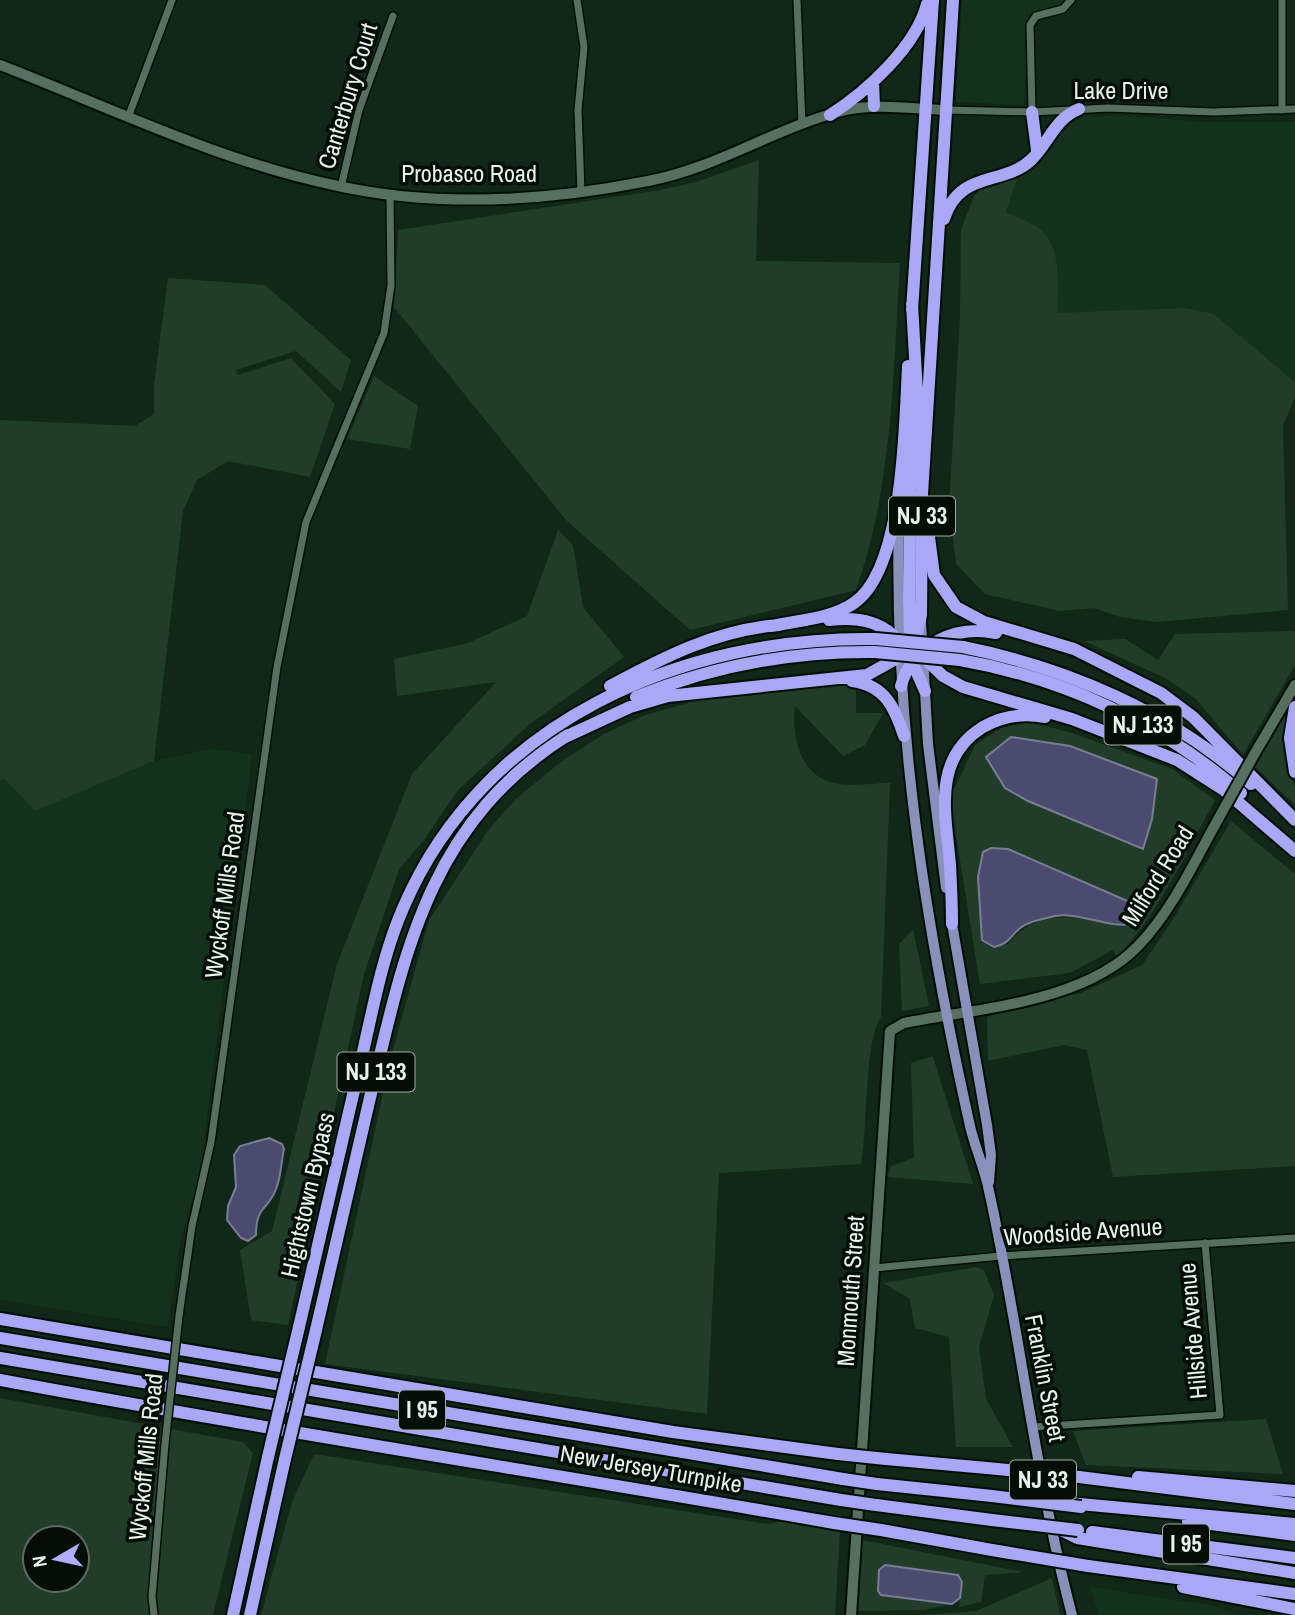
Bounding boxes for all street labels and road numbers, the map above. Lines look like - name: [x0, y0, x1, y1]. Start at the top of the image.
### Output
- street label: Canterbury Court: [310, 18, 385, 173]
- street label: Lake Drive: [1073, 74, 1169, 106]
- street label: Probasco Road: [401, 157, 537, 189]
- road number: NJ 33: [889, 496, 955, 536]
- road number: NJ 133: [1104, 706, 1182, 744]
- street label: Wyckoff Mills Road: [196, 809, 252, 980]
- street label: Milford Road: [1114, 819, 1201, 932]
- road number: NJ 133: [338, 1052, 414, 1092]
- street label: Hightstown Bypass: [272, 1109, 342, 1280]
- street label: Woodside Avenue: [1002, 1209, 1163, 1253]
- street label: Monmouth Street: [829, 1214, 871, 1367]
- street label: Hillside Avenue: [1170, 1262, 1214, 1400]
- street label: Franklin Street: [1018, 1311, 1074, 1445]
- street label: Wyckoff Mills Road: [120, 1372, 170, 1542]
- road number: I 95: [399, 1390, 445, 1429]
- street label: New Jersey Turnpike: [558, 1436, 745, 1500]
- road number: NJ 33: [1010, 1460, 1076, 1499]
- road number: I 95: [1163, 1525, 1209, 1564]

